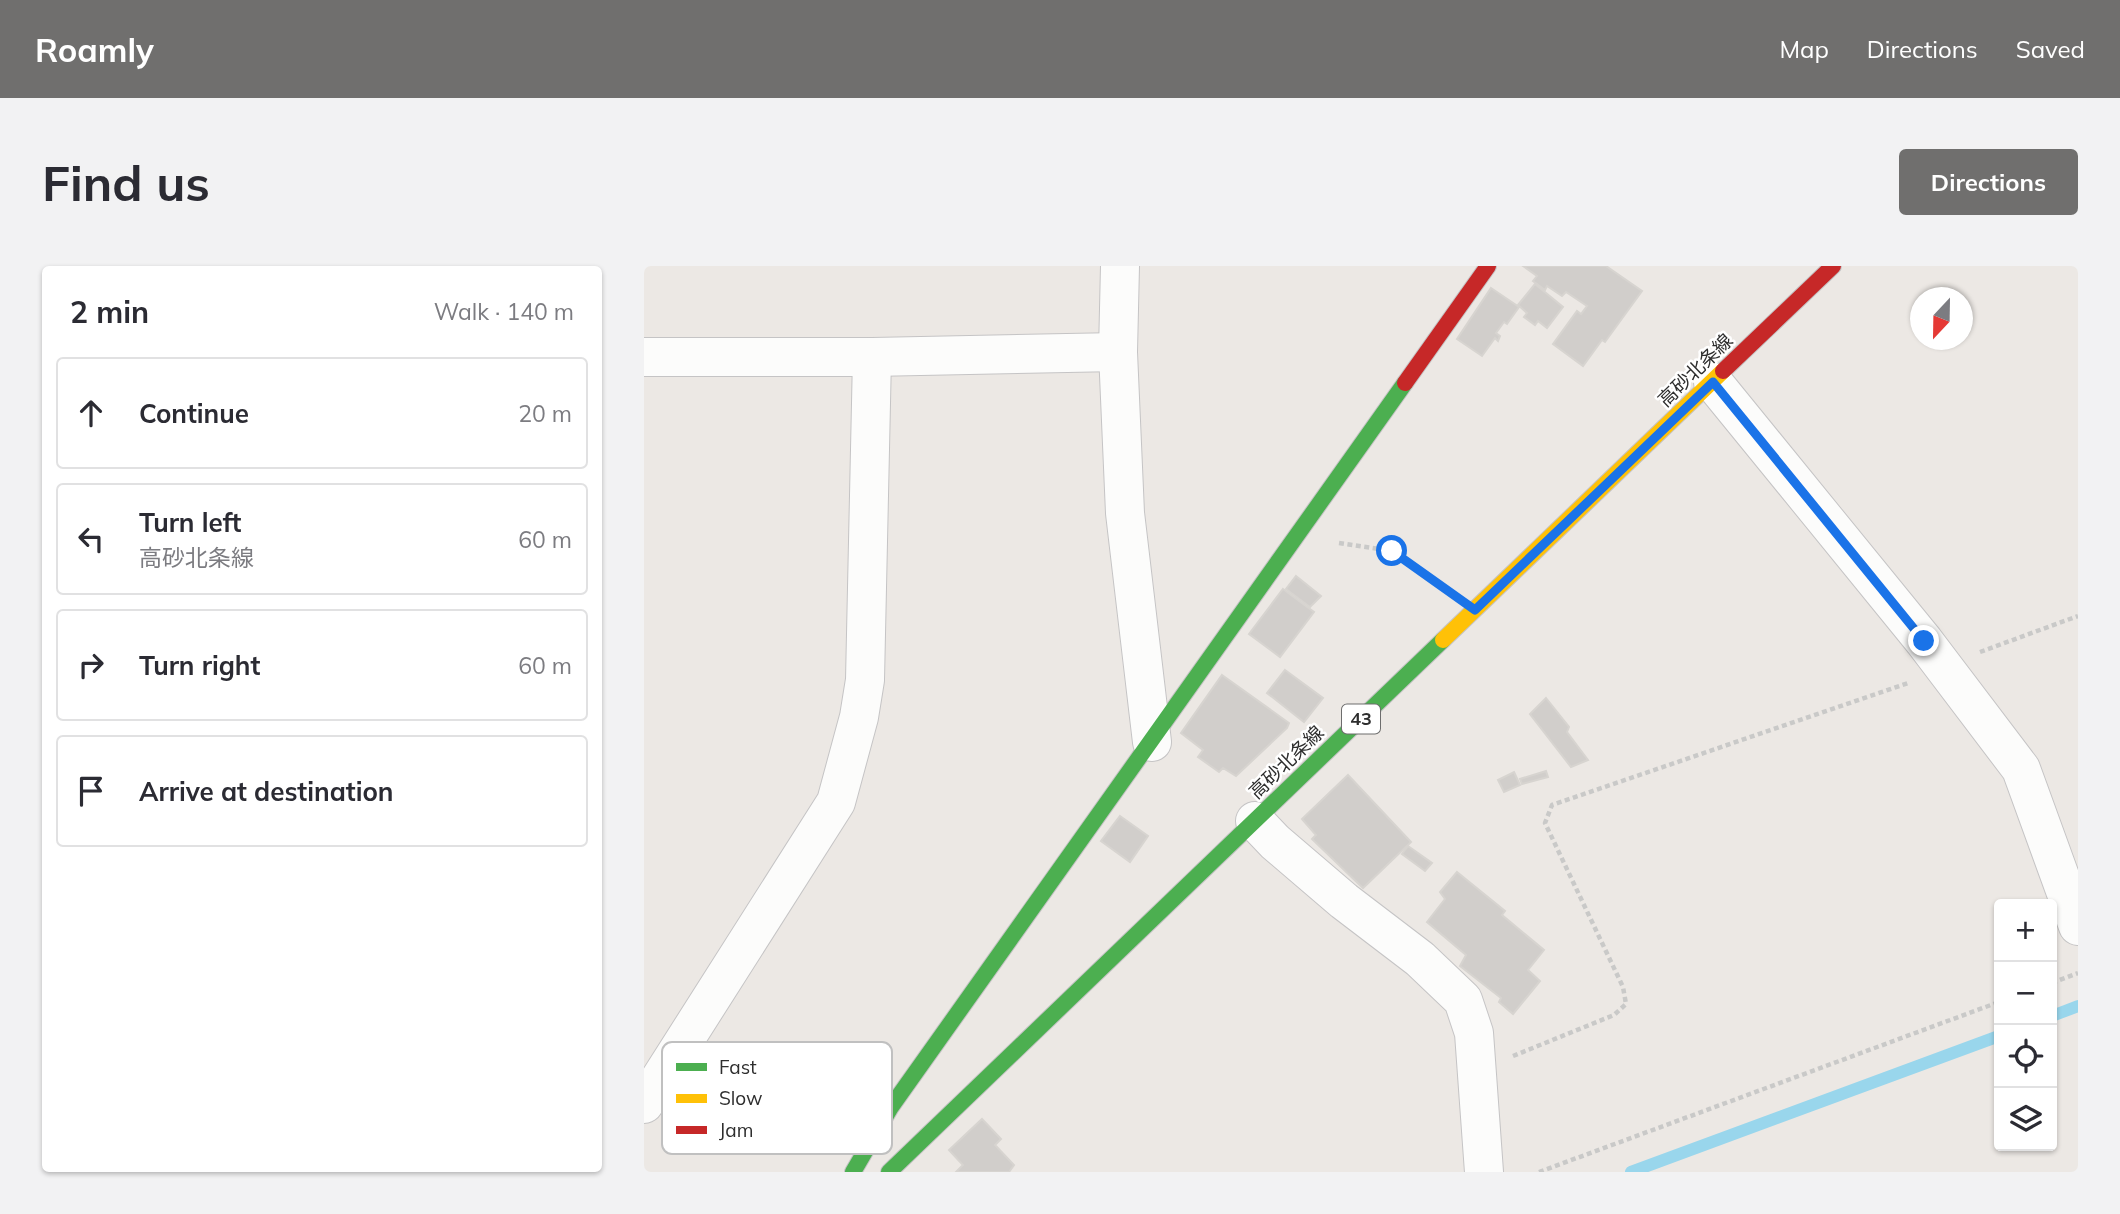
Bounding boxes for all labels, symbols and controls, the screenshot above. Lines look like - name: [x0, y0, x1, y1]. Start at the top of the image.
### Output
- text: Roamly: [35, 29, 154, 70]
- text: Map: [1779, 34, 1829, 64]
- text: Directions: [1867, 34, 1978, 64]
- text: Saved: [2016, 34, 2085, 64]
- button: Directions: [1899, 149, 2078, 215]
- text: Find us: [42, 152, 210, 213]
- north arrow: [1910, 287, 1973, 350]
- text: 2 min: [70, 293, 149, 331]
- text: Walk · 140 m: [434, 297, 574, 326]
- street label: 高砂北条線: [1652, 328, 1738, 412]
- icon: ahead: [72, 394, 110, 432]
- text: Continue: [139, 397, 249, 430]
- text: 20 m: [518, 399, 572, 428]
- text: Turn left: [139, 506, 241, 539]
- icon: left: [72, 520, 110, 558]
- text: 60 m: [518, 525, 572, 554]
- route start: [1376, 535, 1407, 566]
- text: 高砂北条線: [139, 543, 254, 572]
- route end: [1908, 625, 1939, 656]
- icon: right: [72, 646, 110, 684]
- text: Turn right: [139, 649, 260, 682]
- text: 60 m: [518, 651, 572, 680]
- road number: 43: [1342, 704, 1380, 733]
- street label: 高砂北条線: [1243, 720, 1329, 804]
- icon: arrive: [72, 772, 110, 810]
- text: Arrive at destination: [139, 775, 394, 808]
- map controls: [1994, 899, 2057, 1151]
- button: +: [1994, 899, 2057, 962]
- button: −: [1994, 962, 2057, 1025]
- button: locate: [1994, 1025, 2057, 1088]
- legend: [662, 1042, 892, 1154]
- text: Fast: [719, 1055, 757, 1079]
- text: Slow: [719, 1086, 763, 1110]
- button: layers: [1994, 1088, 2057, 1151]
- text: Jam: [719, 1118, 753, 1142]

